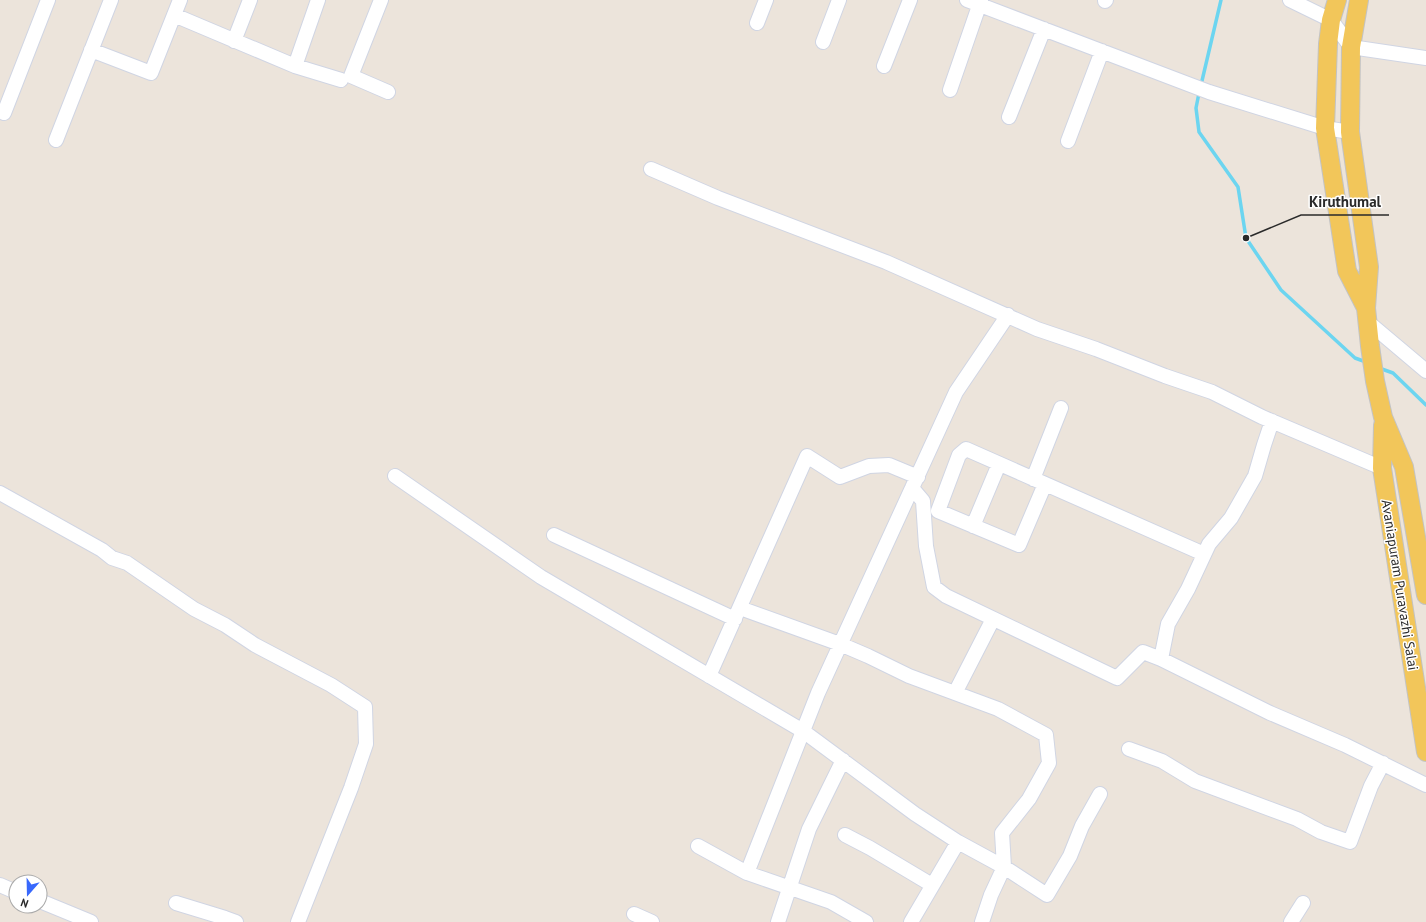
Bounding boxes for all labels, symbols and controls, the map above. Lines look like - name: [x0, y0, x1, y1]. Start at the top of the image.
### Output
- callout: Kiruthumal: [1301, 188, 1389, 215]
- text: Kiruthumal: [1309, 192, 1382, 211]
- street label: Avaniapuram Puravazhi Salai: [1378, 498, 1422, 672]
- north arrow: [8, 874, 48, 914]
- text: N: [19, 896, 30, 911]

